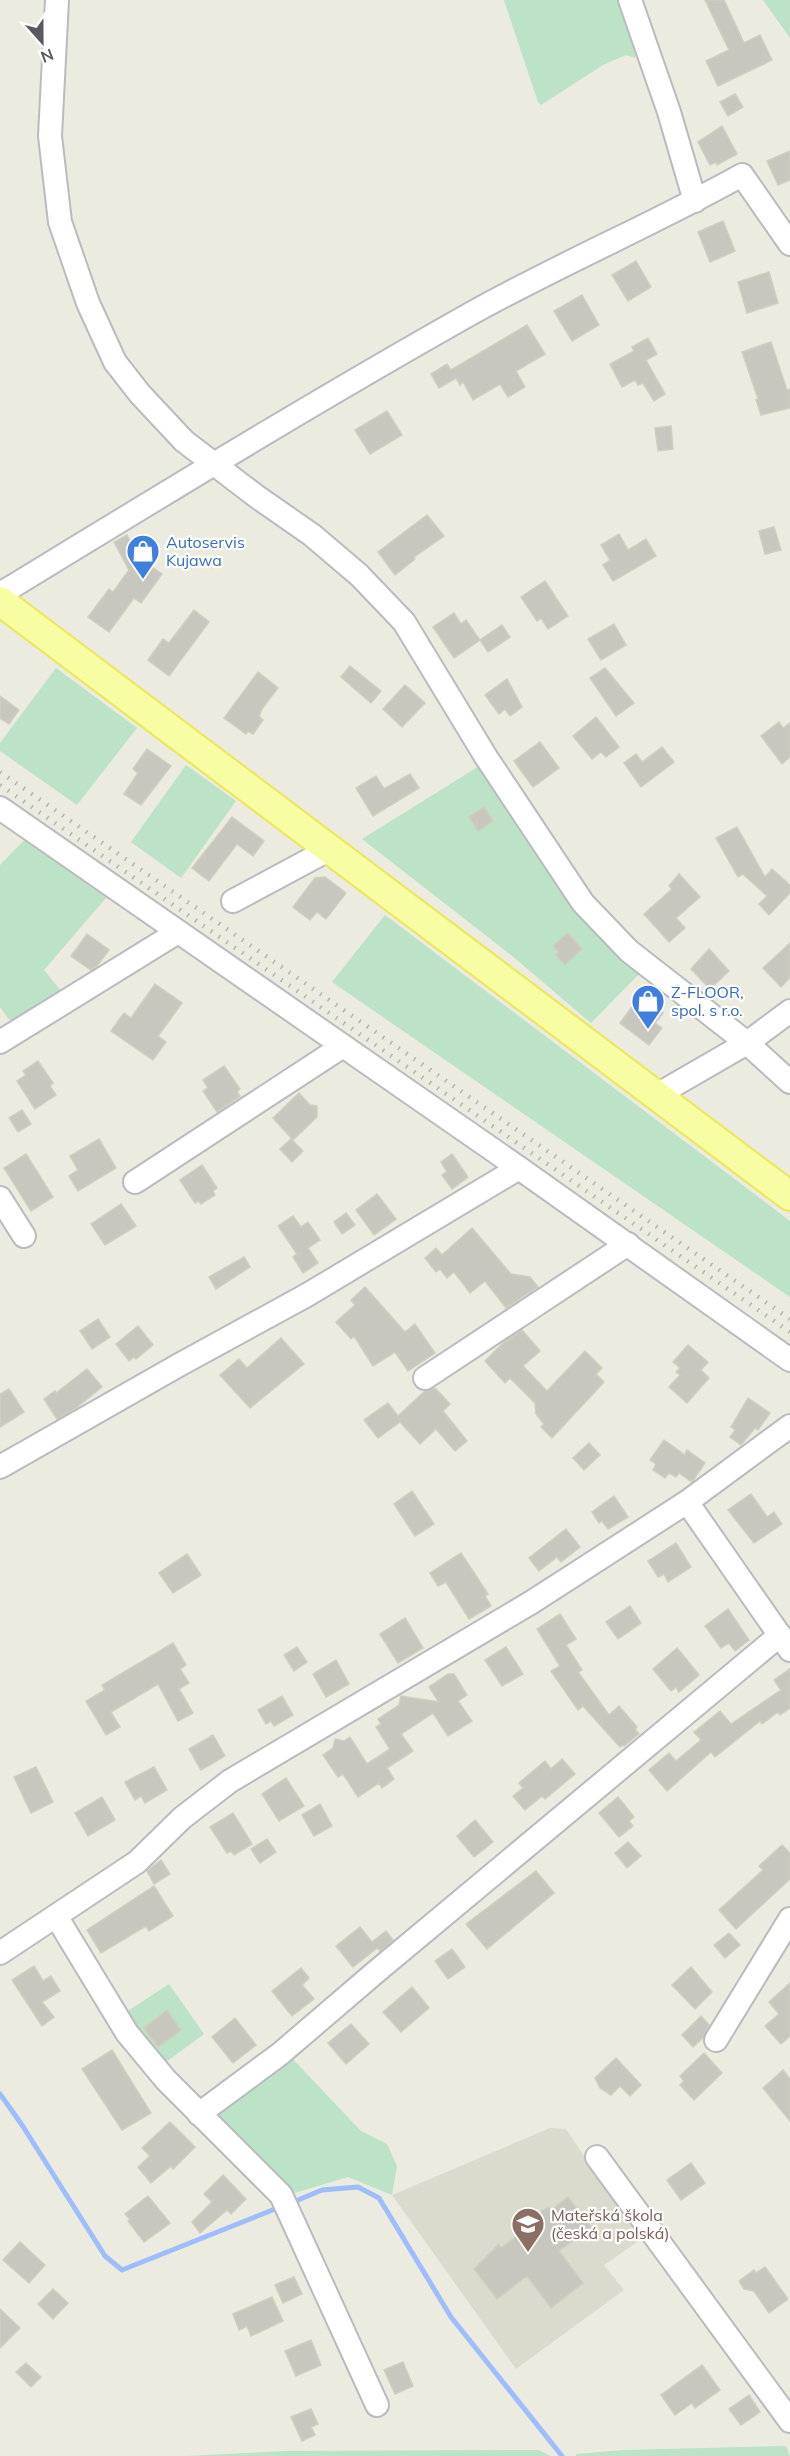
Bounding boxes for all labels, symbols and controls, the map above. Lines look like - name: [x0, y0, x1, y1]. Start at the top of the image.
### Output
- north arrow: [12, 12, 72, 72]
- text: N: [38, 45, 57, 68]
- place label: Autoservis Kujawa: [166, 532, 245, 570]
- shop icon: Autoservis Kujawa: [125, 533, 161, 580]
- place label: Z-FLOOR, spol. s r.o.: [671, 982, 744, 1020]
- shop icon: Z-FLOOR, spol. s r.o.: [630, 983, 666, 1030]
- place label: Mateřská škola (česká a polská): [551, 2205, 670, 2243]
- school or university icon: Mateřská škola (česká a polská): [510, 2206, 546, 2253]

